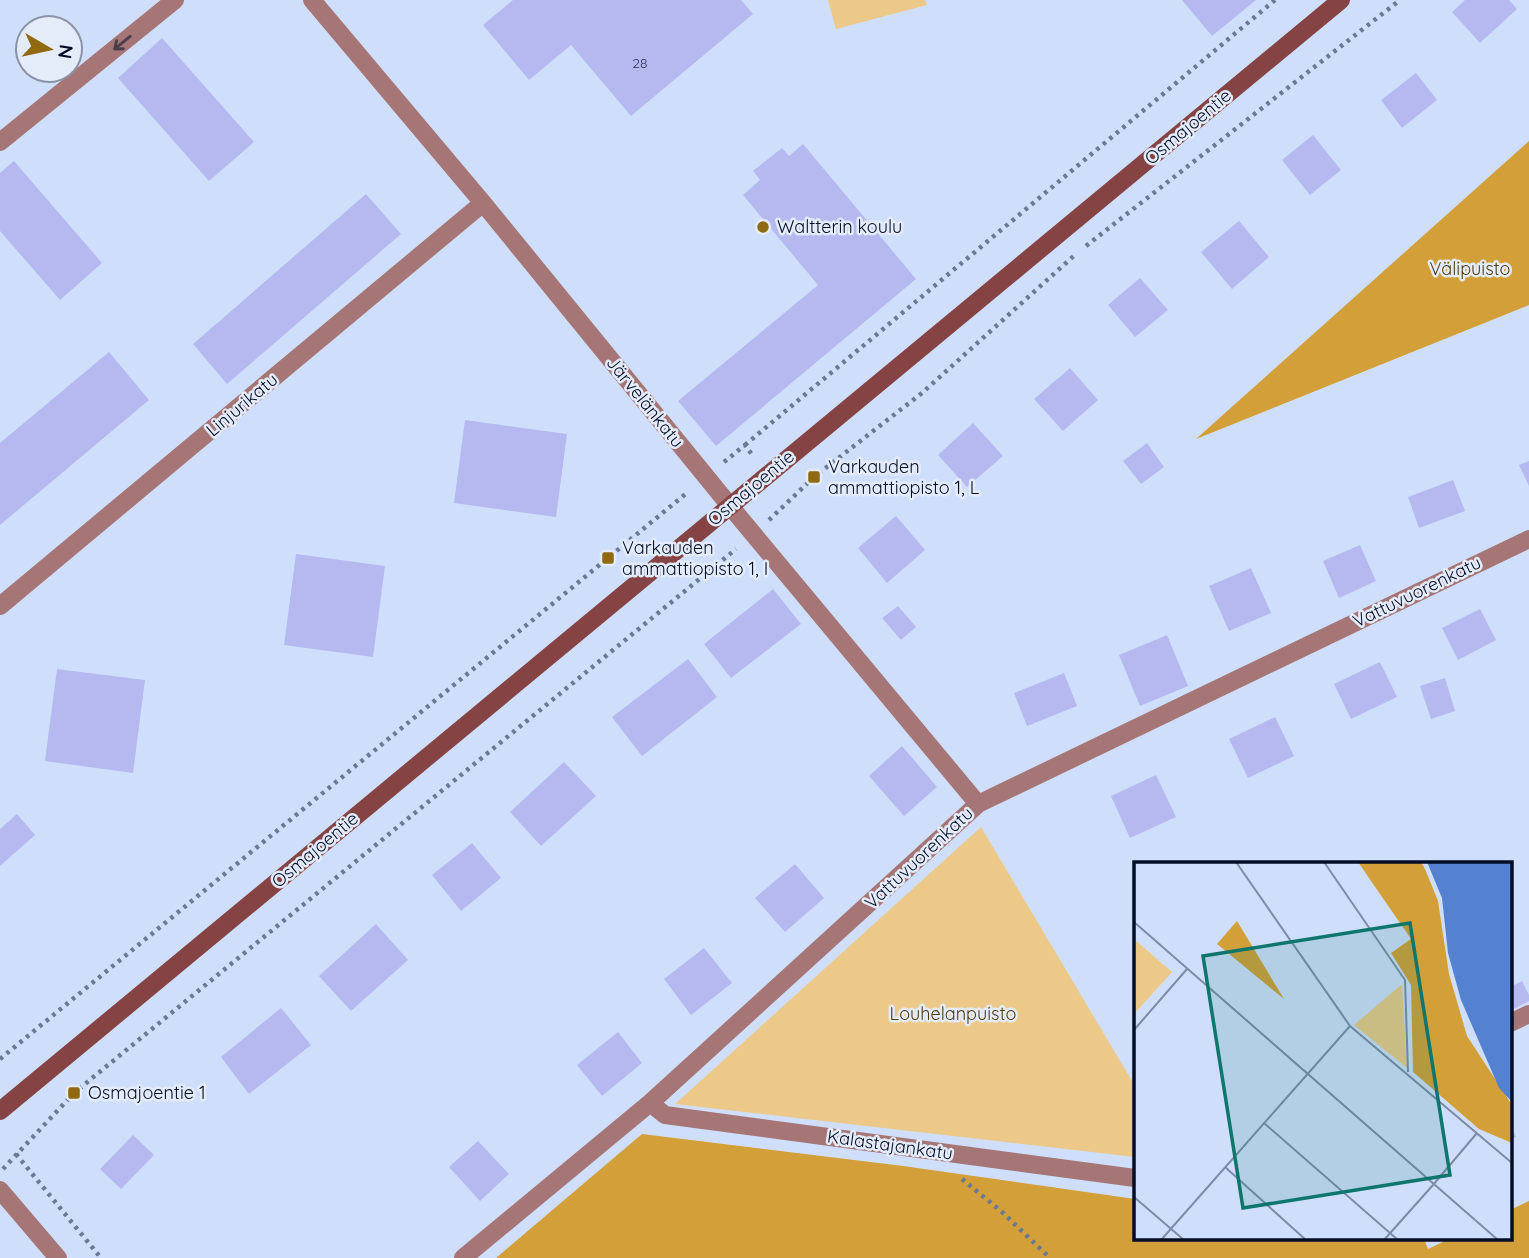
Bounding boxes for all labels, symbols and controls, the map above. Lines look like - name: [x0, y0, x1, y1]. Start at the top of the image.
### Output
- north arrow: [14, 14, 84, 84]
- one-way arrow: [113, 35, 131, 51]
- text: N: [53, 43, 79, 60]
- house number: 28: [632, 54, 648, 72]
- street label: Osmajoentie: [1140, 84, 1236, 169]
- place label: Waltterin koulu: [777, 215, 902, 238]
- marker: Waltterin koulu: [755, 219, 771, 235]
- park label: Välipuisto: [1430, 257, 1510, 280]
- street label: Järvelänkatu: [602, 351, 689, 452]
- street label: Linjurikatu: [201, 368, 282, 441]
- street label: Osmajoentie: [703, 445, 799, 530]
- place label: Varkauden ammattiopisto 1, L: [828, 455, 980, 499]
- marker: Varkauden ammattiopisto 1, L: [806, 469, 822, 485]
- place label: Varkauden ammattiopisto 1, I: [622, 536, 768, 580]
- marker: Varkauden ammattiopisto 1, I: [600, 550, 616, 566]
- street label: Vattuvuorenkatu: [1349, 551, 1485, 632]
- street label: Vattuvuorenkatu: [860, 802, 978, 914]
- street label: Osmajoentie: [267, 807, 363, 892]
- inset map: [1134, 862, 1512, 1240]
- park label: Louhelanpuisto: [890, 1002, 1016, 1025]
- place label: Osmajoentie 1: [88, 1081, 206, 1104]
- marker: Osmajoentie 1: [66, 1085, 82, 1101]
- street label: Kalastajankatu: [826, 1124, 954, 1165]

